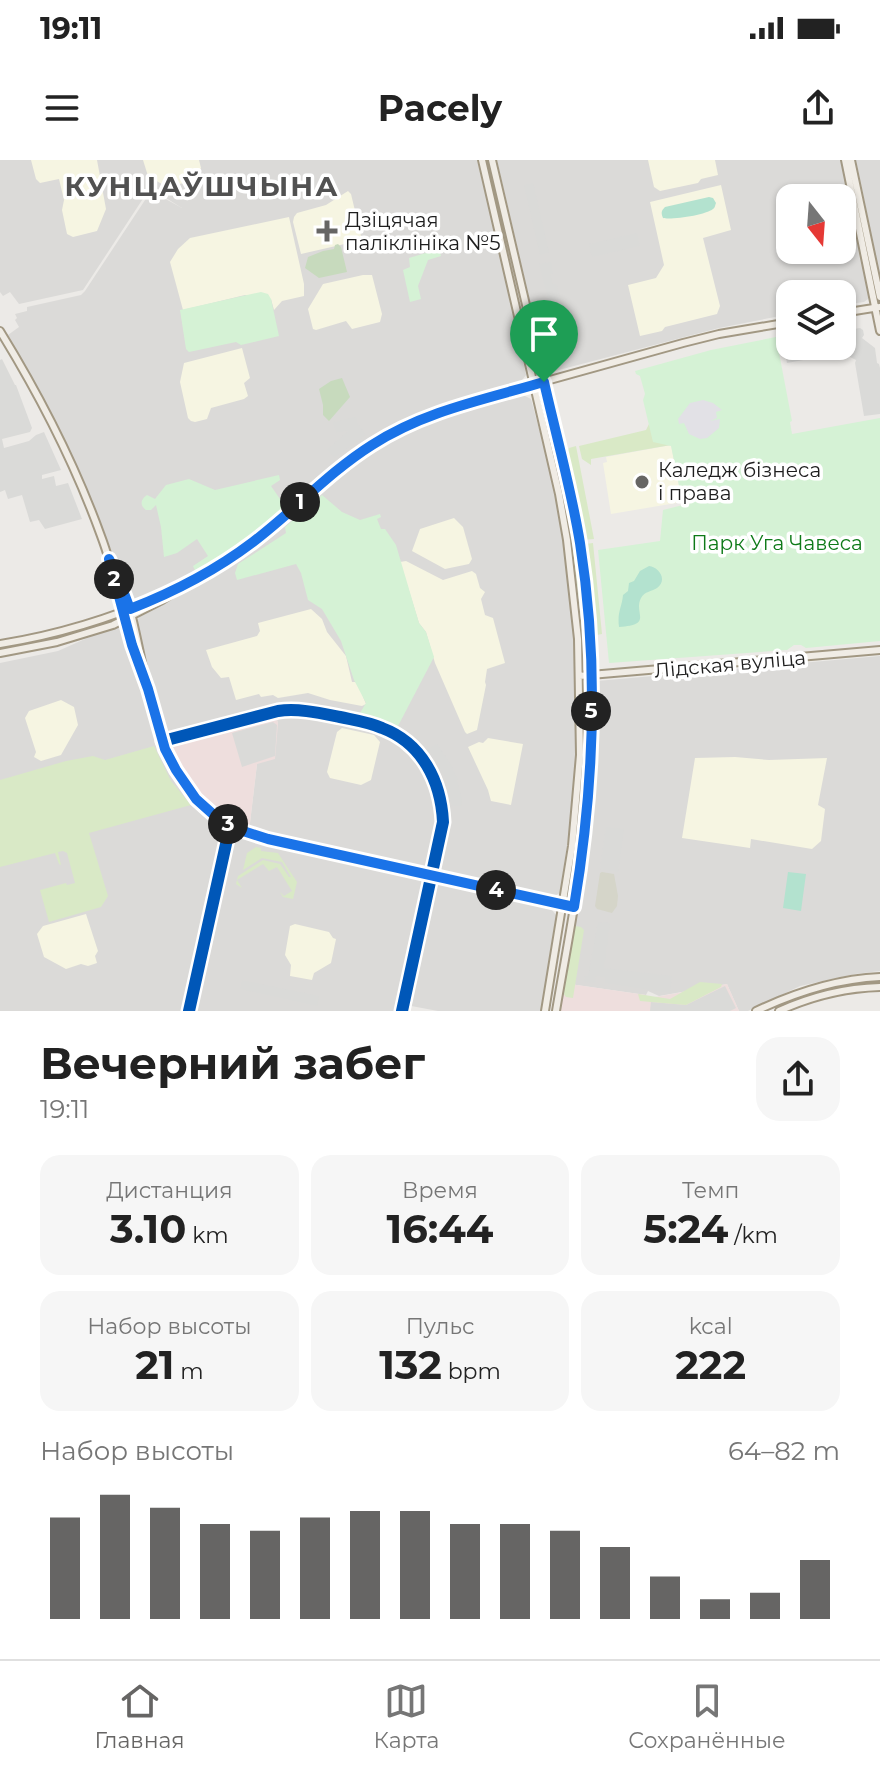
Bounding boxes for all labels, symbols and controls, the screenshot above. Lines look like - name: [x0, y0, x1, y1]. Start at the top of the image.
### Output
- text: 19:11: [40, 10, 102, 47]
- icon: menu: [40, 86, 84, 130]
- text: Pacely: [378, 86, 502, 130]
- icon: share: [796, 86, 840, 130]
- district label: КУНЦАЎШЧЫНА: [64, 169, 340, 203]
- north arrow: [776, 184, 856, 264]
- map controls: [776, 184, 856, 360]
- place label: Дзіцячая паліклініка №5: [345, 208, 501, 255]
- marker: Дзіцячая паліклініка №5: [316, 220, 338, 242]
- button: layers: [776, 280, 856, 360]
- pin: [510, 300, 578, 382]
- icon: arrive: [522, 312, 566, 356]
- place label: Каледж бізнеса і права: [658, 458, 821, 505]
- marker: Каледж бізнеса і права: [633, 473, 651, 491]
- pin: 1: [280, 482, 320, 522]
- text: 1: [296, 488, 304, 515]
- park label: Парк Уга Чавеса: [691, 531, 863, 555]
- pin: 2: [94, 559, 134, 599]
- text: 2: [108, 565, 120, 592]
- street label: Лідская вуліца: [653, 645, 807, 683]
- pin: 5: [571, 691, 611, 731]
- text: 5: [584, 697, 598, 724]
- pin: 3: [208, 804, 248, 844]
- text: 3: [221, 810, 235, 837]
- pin: 4: [476, 870, 516, 910]
- text: 4: [488, 876, 504, 903]
- text: Вечерний забег: [40, 1036, 425, 1090]
- button: share: [756, 1037, 840, 1121]
- text: 19:11: [40, 1093, 90, 1125]
- text: Дистанция: [106, 1177, 233, 1204]
- text: Время: [402, 1177, 478, 1204]
- text: Темп: [682, 1177, 739, 1204]
- text: 3.10: [110, 1204, 186, 1253]
- text: 16:44: [387, 1204, 493, 1253]
- text: 5:24: [643, 1204, 728, 1253]
- text: km: [186, 1222, 229, 1249]
- text: /km: [728, 1222, 778, 1249]
- text: Набор высоты: [87, 1313, 251, 1340]
- text: Пульс: [406, 1313, 474, 1340]
- text: kcal: [689, 1313, 733, 1340]
- text: 21: [135, 1340, 174, 1389]
- text: 132: [379, 1340, 442, 1389]
- text: 222: [675, 1340, 746, 1389]
- text: m: [174, 1358, 204, 1385]
- text: bpm: [442, 1358, 501, 1385]
- text: Набор высоты: [40, 1435, 234, 1467]
- text: 64–82 m: [728, 1435, 840, 1467]
- tab: Главная: [94, 1679, 185, 1754]
- tab: Карта: [374, 1679, 439, 1754]
- tab: Сохранённые: [628, 1679, 786, 1754]

